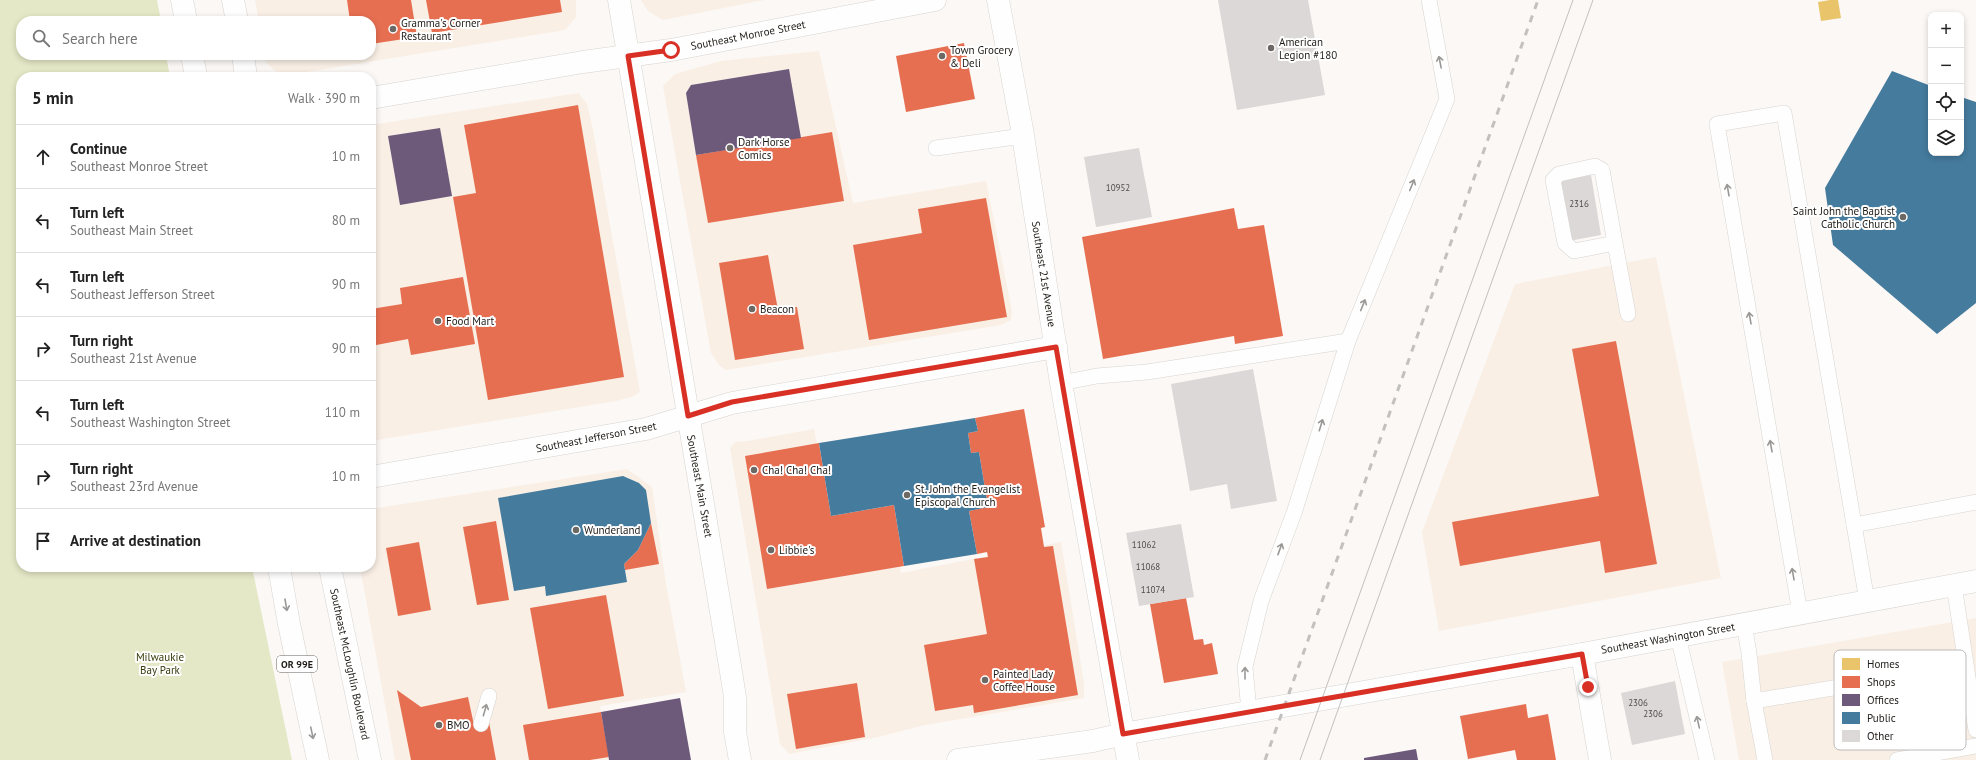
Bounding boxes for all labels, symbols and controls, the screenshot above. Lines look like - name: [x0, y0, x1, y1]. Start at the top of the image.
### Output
- map controls: [1928, 12, 1964, 156]
- button: +: [1928, 12, 1964, 48]
- search box: [16, 16, 376, 60]
- place label: Gramma's Corner Restaurant: [401, 16, 481, 43]
- street label: Southeast Monroe Street: [689, 17, 807, 53]
- marker: Gramma's Corner Restaurant: [388, 24, 398, 34]
- icon: search: [30, 27, 52, 49]
- text: Search here: [62, 29, 138, 48]
- place label: American Legion #180: [1279, 35, 1337, 62]
- route start: [662, 41, 680, 59]
- place label: Town Grocery & Deli: [950, 43, 1014, 70]
- marker: American Legion #180: [1266, 43, 1276, 53]
- button: −: [1928, 48, 1964, 84]
- marker: Town Grocery & Deli: [937, 51, 947, 61]
- one-way arrow: [1436, 56, 1444, 69]
- button: locate: [1928, 84, 1964, 120]
- text: 5 min: [32, 87, 73, 109]
- text: Walk · 390 m: [288, 90, 360, 107]
- button: layers: [1928, 120, 1964, 156]
- place label: Dark Horse Comics: [738, 135, 790, 162]
- text: Continue: [70, 139, 127, 158]
- marker: Dark Horse Comics: [725, 143, 735, 153]
- icon: ahead: [32, 146, 54, 168]
- text: 10 m: [332, 148, 360, 165]
- text: Southeast Monroe Street: [70, 158, 208, 175]
- one-way arrow: [1409, 179, 1417, 191]
- house number: 10952: [1106, 182, 1130, 193]
- one-way arrow: [1724, 184, 1732, 197]
- house number: 2316: [1569, 198, 1589, 209]
- text: Turn left: [70, 203, 124, 222]
- place label: Saint John the Baptist Catholic Church: [1793, 204, 1895, 231]
- icon: left: [32, 210, 54, 232]
- text: 80 m: [332, 212, 360, 229]
- marker: Saint John the Baptist Catholic Church: [1898, 212, 1908, 222]
- street label: Southeast 21st Avenue: [1029, 220, 1059, 328]
- text: Southeast Main Street: [70, 222, 193, 239]
- text: Turn left: [70, 267, 124, 286]
- icon: left: [32, 274, 54, 296]
- text: 90 m: [332, 276, 360, 293]
- text: Southeast Jefferson Street: [70, 286, 215, 303]
- one-way arrow: [1359, 300, 1367, 312]
- place label: Beacon: [760, 302, 794, 316]
- marker: Beacon: [747, 304, 757, 314]
- one-way arrow: [1746, 312, 1754, 325]
- place label: Food Mart: [446, 314, 495, 328]
- marker: Food Mart: [433, 316, 443, 326]
- text: Turn right: [70, 331, 133, 350]
- icon: right: [32, 338, 54, 360]
- text: 90 m: [332, 340, 360, 357]
- text: Southeast 21st Avenue: [70, 350, 197, 367]
- text: Turn left: [70, 395, 124, 414]
- icon: left: [32, 402, 54, 424]
- text: 110 m: [325, 404, 360, 421]
- text: Southeast Washington Street: [70, 414, 230, 431]
- street label: Southeast Jefferson Street: [535, 418, 658, 456]
- one-way arrow: [1318, 419, 1325, 432]
- street label: Southeast Main Street: [684, 434, 716, 539]
- one-way arrow: [1767, 440, 1775, 453]
- text: Turn right: [70, 459, 133, 478]
- place label: Cha! Cha! Cha!: [762, 463, 831, 477]
- marker: Cha! Cha! Cha!: [749, 465, 759, 475]
- icon: right: [32, 466, 54, 488]
- text: 10 m: [332, 468, 360, 485]
- text: Southeast 23rd Avenue: [70, 478, 198, 495]
- place label: St. John the Evangelist Episcopal Church: [915, 482, 1020, 509]
- marker: St. John the Evangelist Episcopal Church: [902, 490, 912, 500]
- place label: Wunderland: [584, 523, 641, 537]
- marker: Wunderland: [571, 525, 581, 535]
- icon: arrive: [32, 530, 54, 552]
- text: Arrive at destination: [70, 531, 201, 550]
- house number: 11062: [1132, 539, 1156, 550]
- place label: Libbie's: [779, 543, 815, 557]
- one-way arrow: [1277, 543, 1285, 555]
- marker: Libbie's: [766, 545, 776, 555]
- house number: 11068: [1136, 561, 1160, 572]
- one-way arrow: [1789, 568, 1797, 581]
- house number: 11074: [1141, 584, 1165, 595]
- street label: Southeast McLoughlin Boulevard: [327, 587, 373, 741]
- one-way arrow: [282, 599, 290, 612]
- street label: Southeast Washington Street: [1600, 619, 1736, 657]
- park label: Milwaukie Bay Park: [136, 650, 184, 677]
- legend: [1834, 650, 1966, 750]
- road number: OR 99E: [277, 656, 317, 672]
- text: Homes: [1867, 657, 1900, 671]
- place label: Painted Lady Coffee House: [993, 667, 1055, 694]
- one-way arrow: [1241, 667, 1249, 680]
- marker: Painted Lady Coffee House: [980, 675, 990, 685]
- text: Shops: [1867, 675, 1896, 689]
- route end: [1579, 678, 1597, 696]
- text: Offices: [1867, 693, 1899, 707]
- house number: 2306: [1628, 697, 1648, 708]
- one-way arrow: [482, 704, 489, 717]
- house number: 2306: [1643, 708, 1663, 719]
- text: Public: [1867, 711, 1896, 725]
- one-way arrow: [1694, 716, 1701, 729]
- place label: BMO: [447, 718, 470, 732]
- marker: BMO: [434, 720, 444, 730]
- one-way arrow: [309, 726, 317, 739]
- text: Other: [1867, 729, 1894, 743]

